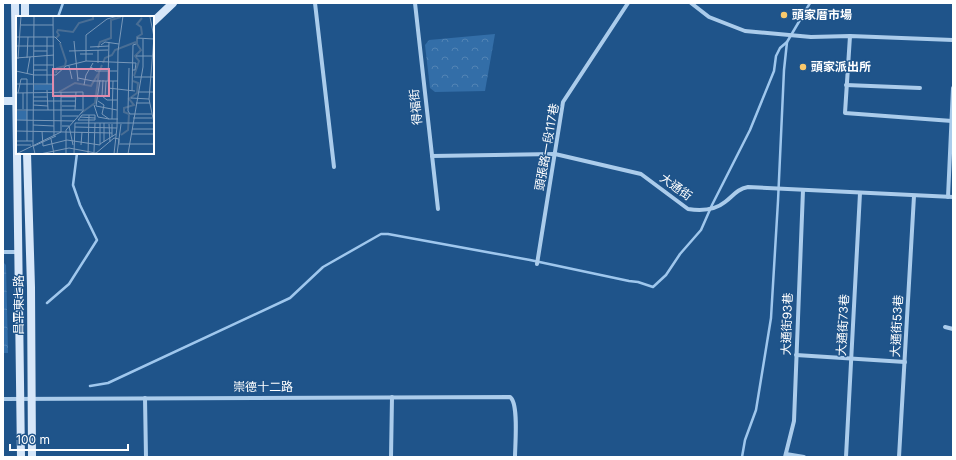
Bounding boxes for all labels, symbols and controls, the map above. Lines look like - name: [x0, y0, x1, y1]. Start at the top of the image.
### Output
- place label: 頭家厝市場: [792, 7, 852, 22]
- marker: 頭家厝市場: [779, 10, 789, 20]
- inset map: [16, 16, 154, 154]
- place label: 頭家派出所: [811, 59, 871, 74]
- marker: 頭家派出所: [798, 62, 808, 72]
- street label: 得福街: [406, 88, 425, 126]
- street label: 頭張路一段117巷: [531, 102, 562, 192]
- street label: 大通街: [657, 170, 695, 203]
- street label: 昌平東七路: [11, 275, 26, 335]
- street label: 大通街93巷: [778, 292, 795, 356]
- street label: 大通街73巷: [833, 294, 852, 356]
- street label: 大通街53巷: [887, 294, 906, 358]
- street label: 崇德十二路: [233, 379, 293, 394]
- scale bar: [10, 426, 128, 452]
- text: 100 m: [16, 432, 50, 447]

